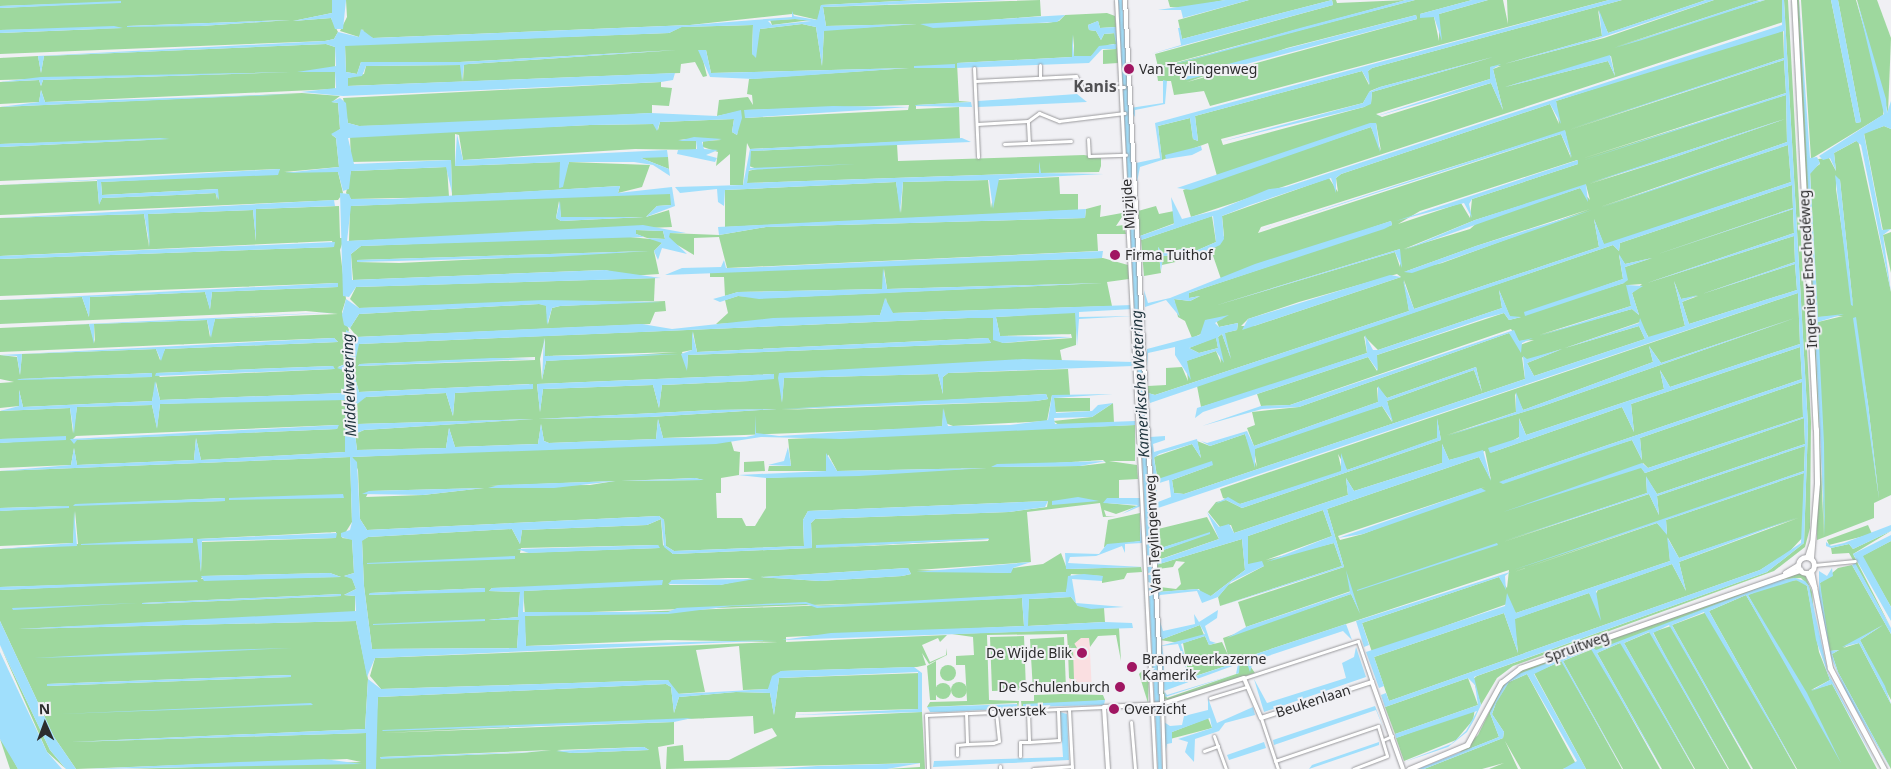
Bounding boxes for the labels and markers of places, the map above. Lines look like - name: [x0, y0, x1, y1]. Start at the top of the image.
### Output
- place label: Van Teylingenweg: [1139, 61, 1257, 77]
- marker: Van Teylingenweg: [1123, 63, 1135, 75]
- place label: Firma Tuithof: [1125, 247, 1213, 263]
- marker: Firma Tuithof: [1109, 249, 1121, 261]
- place label: De Wijde Blik: [986, 645, 1072, 661]
- marker: De Wijde Blik: [1076, 647, 1088, 659]
- place label: Brandweerkazerne Kamerik: [1142, 651, 1266, 684]
- marker: Brandweerkazerne Kamerik: [1126, 661, 1138, 673]
- place label: De Schulenburch: [998, 679, 1110, 695]
- marker: De Schulenburch: [1114, 681, 1126, 693]
- place label: Overzicht: [1124, 701, 1186, 717]
- marker: Overzicht: [1108, 703, 1120, 715]

